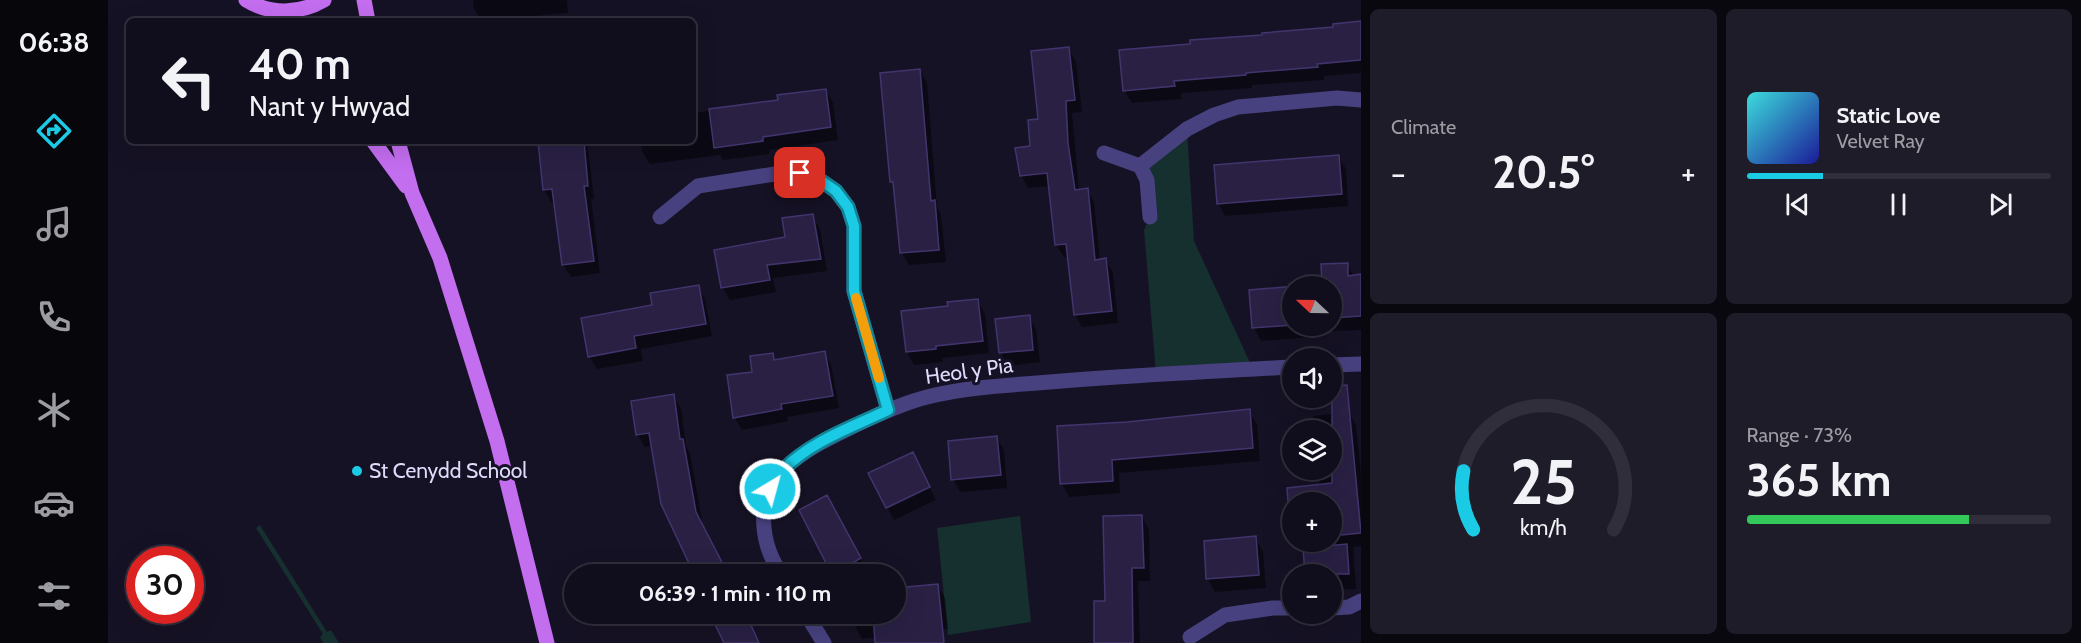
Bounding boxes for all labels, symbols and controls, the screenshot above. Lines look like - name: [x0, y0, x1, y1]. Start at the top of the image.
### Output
- text: 06:38: [18, 26, 90, 59]
- text: 40 m: [249, 38, 351, 90]
- icon: left: [150, 42, 228, 120]
- text: Nant y Hwyad: [249, 90, 410, 123]
- text: Static Love: [1837, 102, 1940, 129]
- icon: directions: [33, 110, 75, 152]
- text: Climate: [1391, 115, 1456, 139]
- text: Velvet Ray: [1837, 129, 1925, 153]
- text: 20.5°: [1492, 145, 1594, 199]
- pin: [774, 147, 825, 198]
- text: −: [1391, 153, 1406, 193]
- text: +: [1681, 153, 1696, 193]
- icon: arrive: [783, 156, 816, 189]
- icon: previous: [1781, 188, 1814, 221]
- icon: pause: [1882, 188, 1915, 221]
- icon: next: [1984, 188, 2017, 221]
- icon: music: [33, 203, 75, 245]
- north arrow: [1282, 276, 1342, 336]
- map controls: [1282, 276, 1342, 624]
- icon: phone: [33, 296, 75, 338]
- button: sound: [1282, 348, 1342, 408]
- street label: Heol y Pia: [923, 352, 1014, 389]
- icon: climate: [33, 389, 75, 431]
- button: layers: [1282, 420, 1342, 480]
- text: Range · 73%: [1747, 423, 1852, 447]
- text: 25: [1510, 444, 1577, 520]
- text: 365 km: [1747, 453, 1891, 507]
- position arrow: [738, 457, 802, 521]
- place label: St Cenydd School: [369, 458, 527, 483]
- marker: St Cenydd School: [350, 464, 364, 478]
- icon: car: [33, 482, 75, 524]
- button: +: [1282, 492, 1342, 552]
- text: km/h: [1520, 515, 1567, 541]
- speed limit sign: 30: [126, 546, 204, 624]
- button: −: [1282, 564, 1342, 624]
- icon: filters: [33, 575, 75, 617]
- text: 06:39 · 1 min · 110 m: [639, 580, 831, 607]

